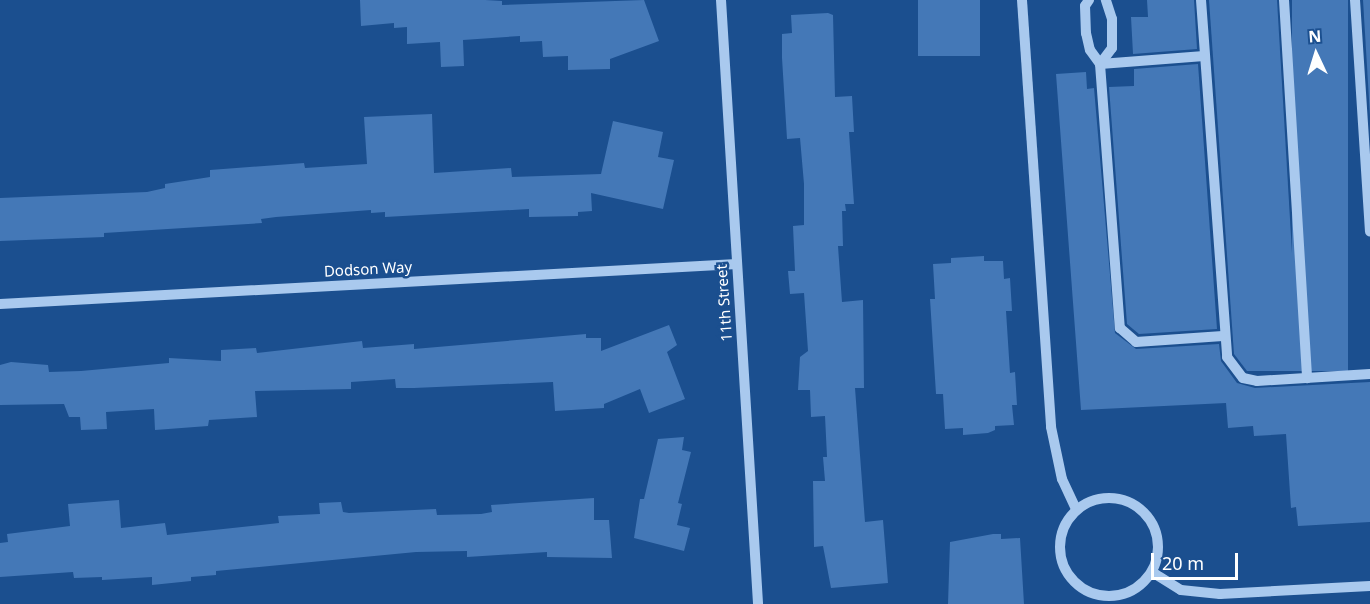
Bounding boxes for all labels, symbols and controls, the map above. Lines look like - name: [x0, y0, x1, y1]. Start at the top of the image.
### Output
- north arrow: [1286, 24, 1346, 84]
- text: N: [1307, 25, 1322, 47]
- street label: Dodson Way: [323, 258, 413, 280]
- street label: 11th Street: [712, 264, 736, 342]
- scale bar: [1154, 541, 1241, 579]
- text: 20 m: [1162, 551, 1204, 575]

